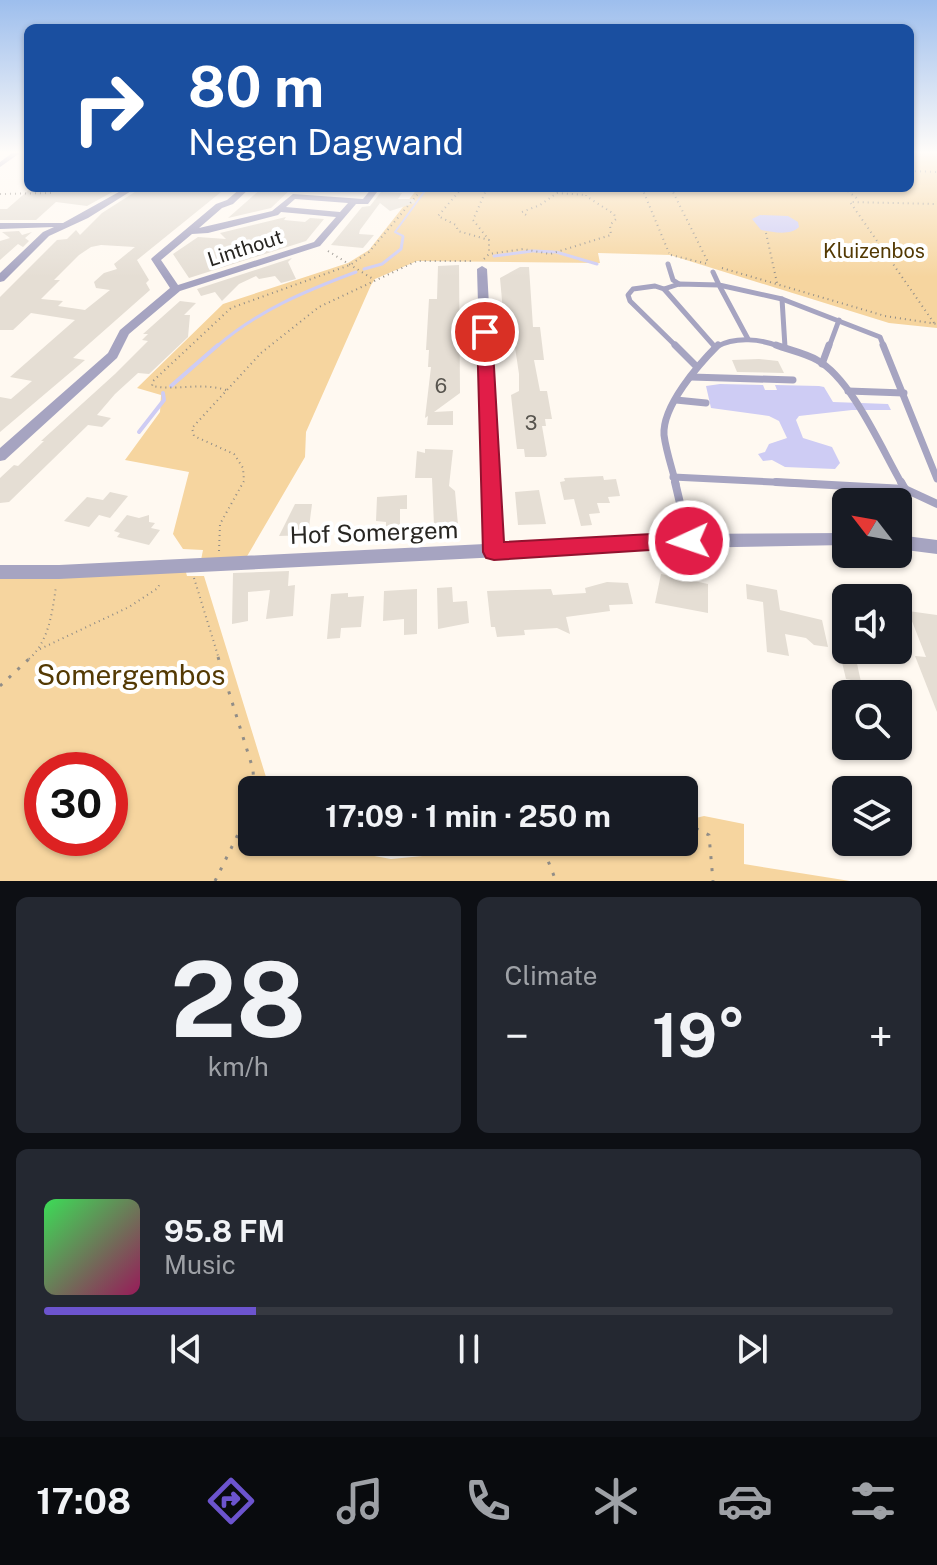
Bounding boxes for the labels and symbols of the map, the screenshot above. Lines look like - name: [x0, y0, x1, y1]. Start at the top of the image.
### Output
- street label: Linthout: [204, 225, 286, 271]
- park label: Kluizenbos: [823, 239, 925, 263]
- pin: [451, 298, 519, 366]
- house number: 6: [435, 374, 447, 398]
- house number: 3: [525, 411, 537, 435]
- north arrow: [832, 488, 912, 568]
- position arrow: [647, 499, 731, 583]
- street label: Hof Somergem: [289, 515, 459, 549]
- park label: Somergembos: [37, 658, 225, 691]
- speed limit sign: 30: [24, 752, 128, 856]

